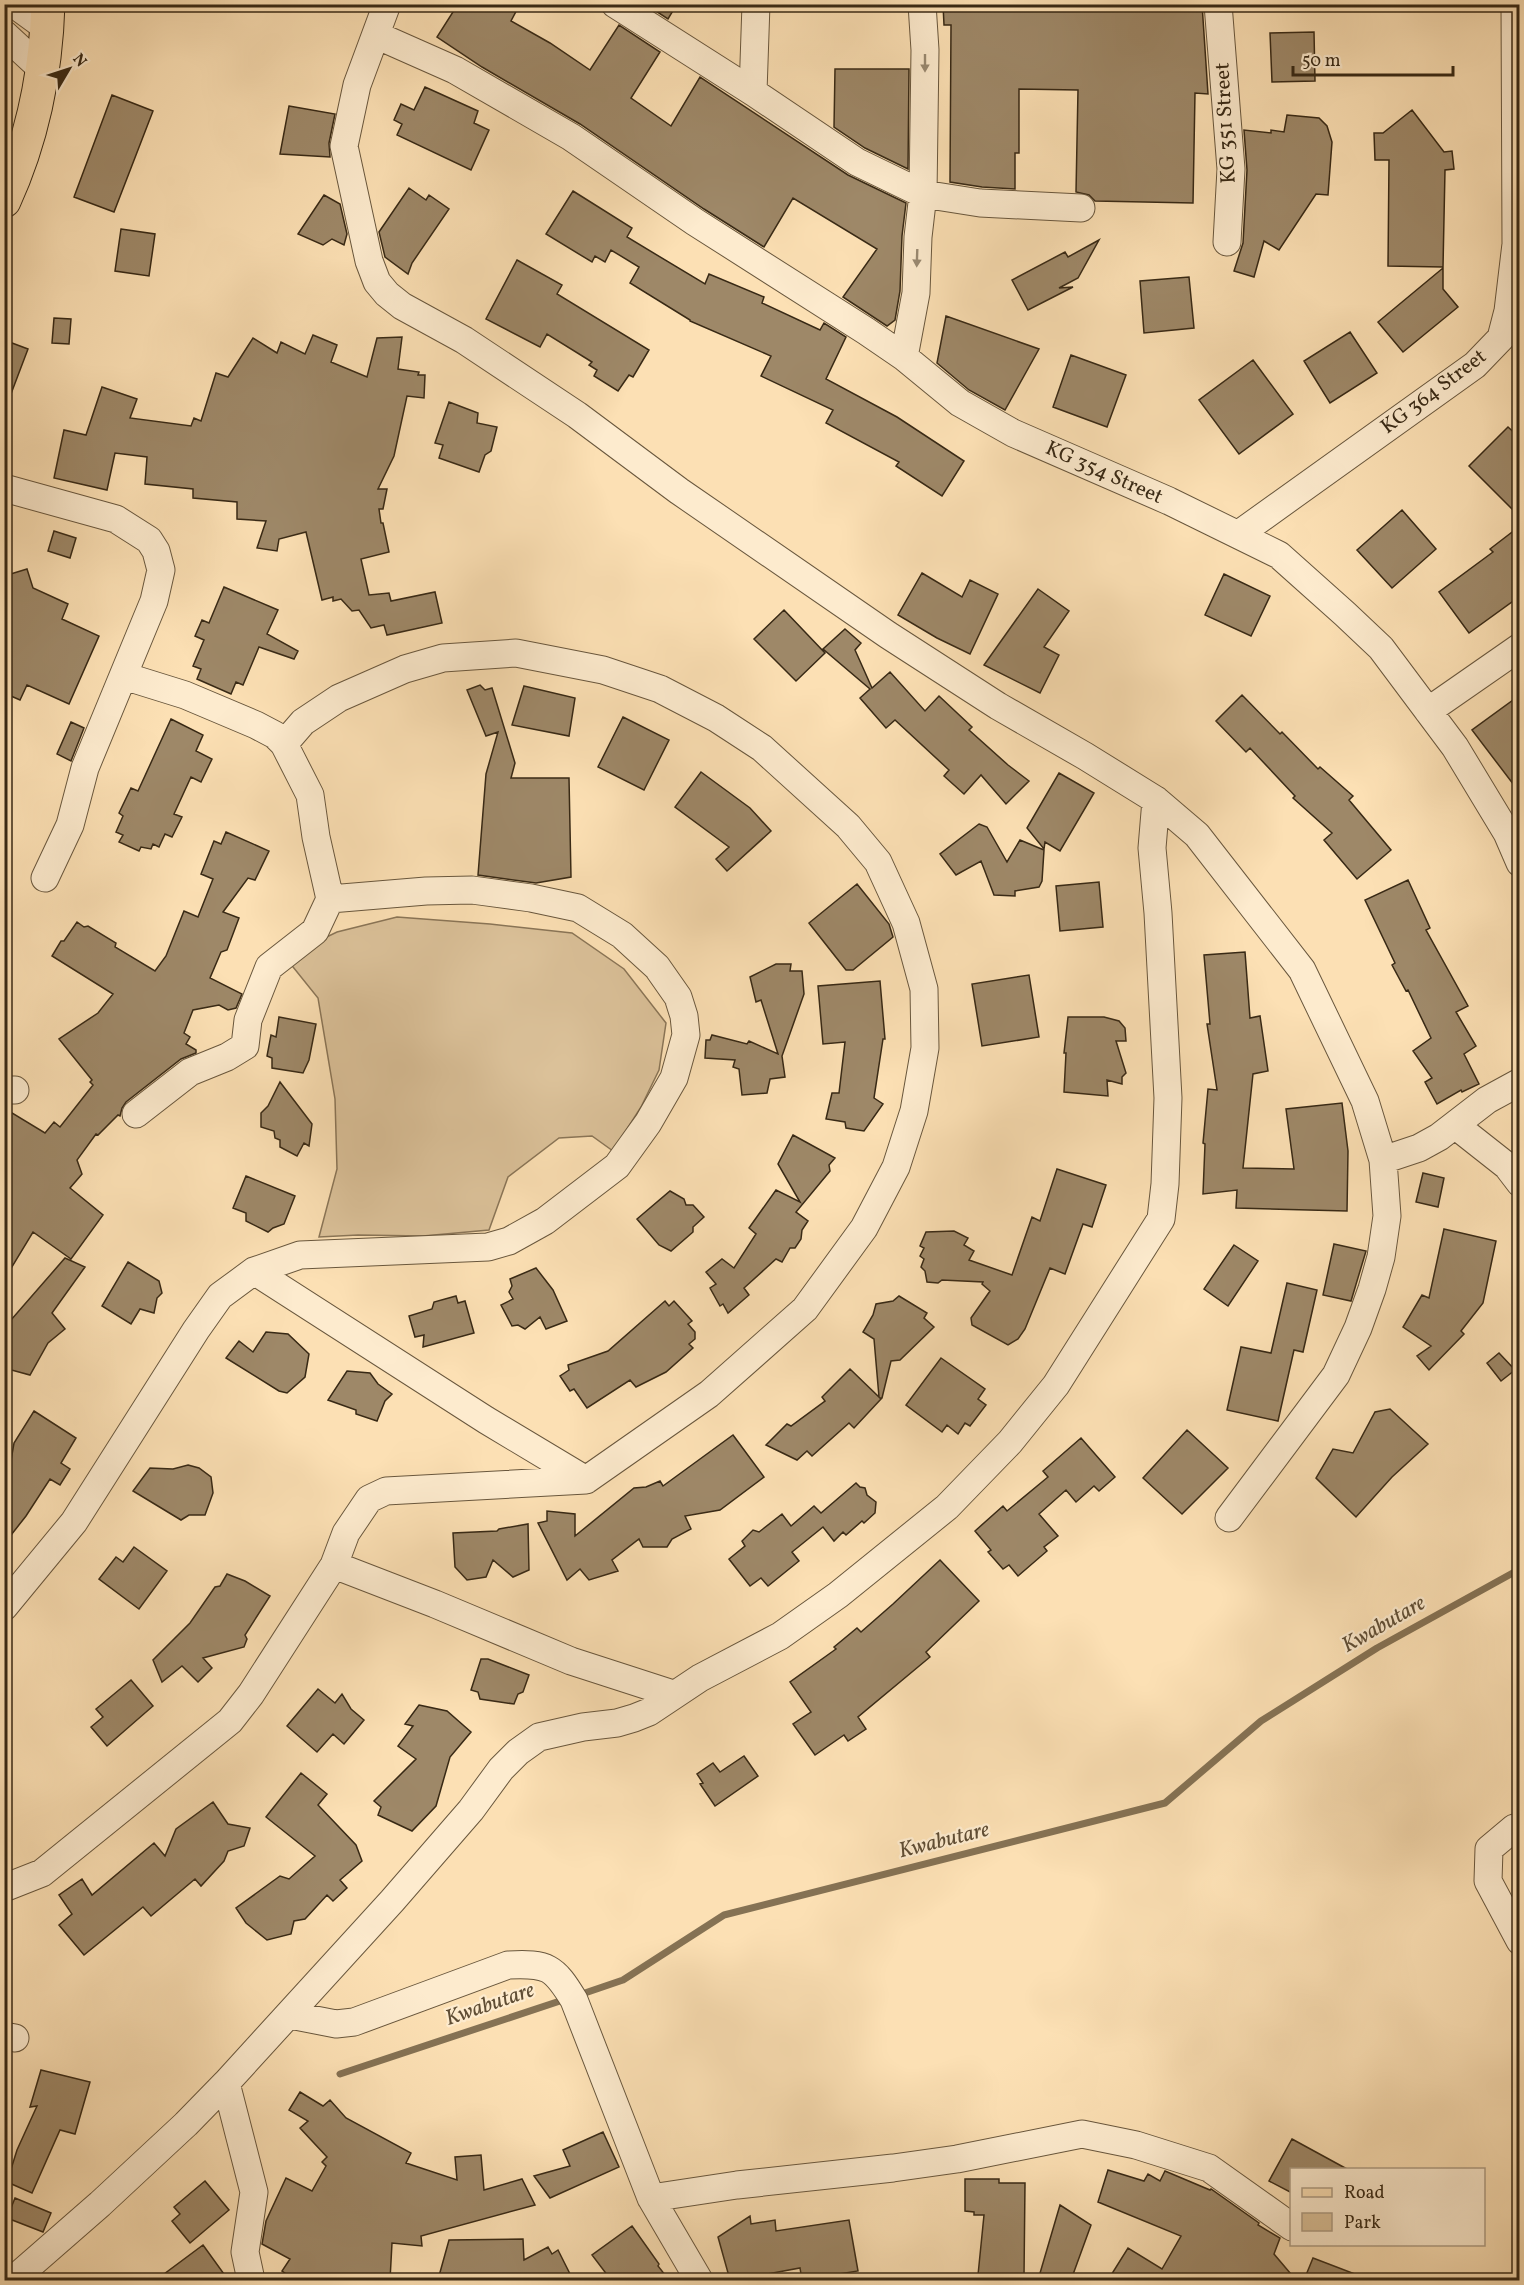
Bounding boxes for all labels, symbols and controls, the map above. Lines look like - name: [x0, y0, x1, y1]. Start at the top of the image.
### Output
- north arrow: [39, 39, 99, 99]
- scale bar: [1293, 39, 1454, 77]
- text: N: [67, 49, 92, 73]
- text: 50 m: [1302, 49, 1341, 74]
- one-way arrow: [920, 53, 930, 72]
- street label: KG 351 Street: [1208, 62, 1244, 184]
- one-way arrow: [913, 248, 922, 267]
- street label: KG 364 Street: [1375, 343, 1493, 441]
- street label: KG 354 Street: [1041, 434, 1167, 512]
- water label: Kwabutare: [1336, 1588, 1432, 1662]
- water label: Kwabutare: [895, 1815, 993, 1867]
- water label: Kwabutare: [441, 1975, 539, 2035]
- legend: [1290, 2168, 1485, 2246]
- text: Road: [1344, 2181, 1385, 2206]
- text: Park: [1344, 2211, 1381, 2236]

